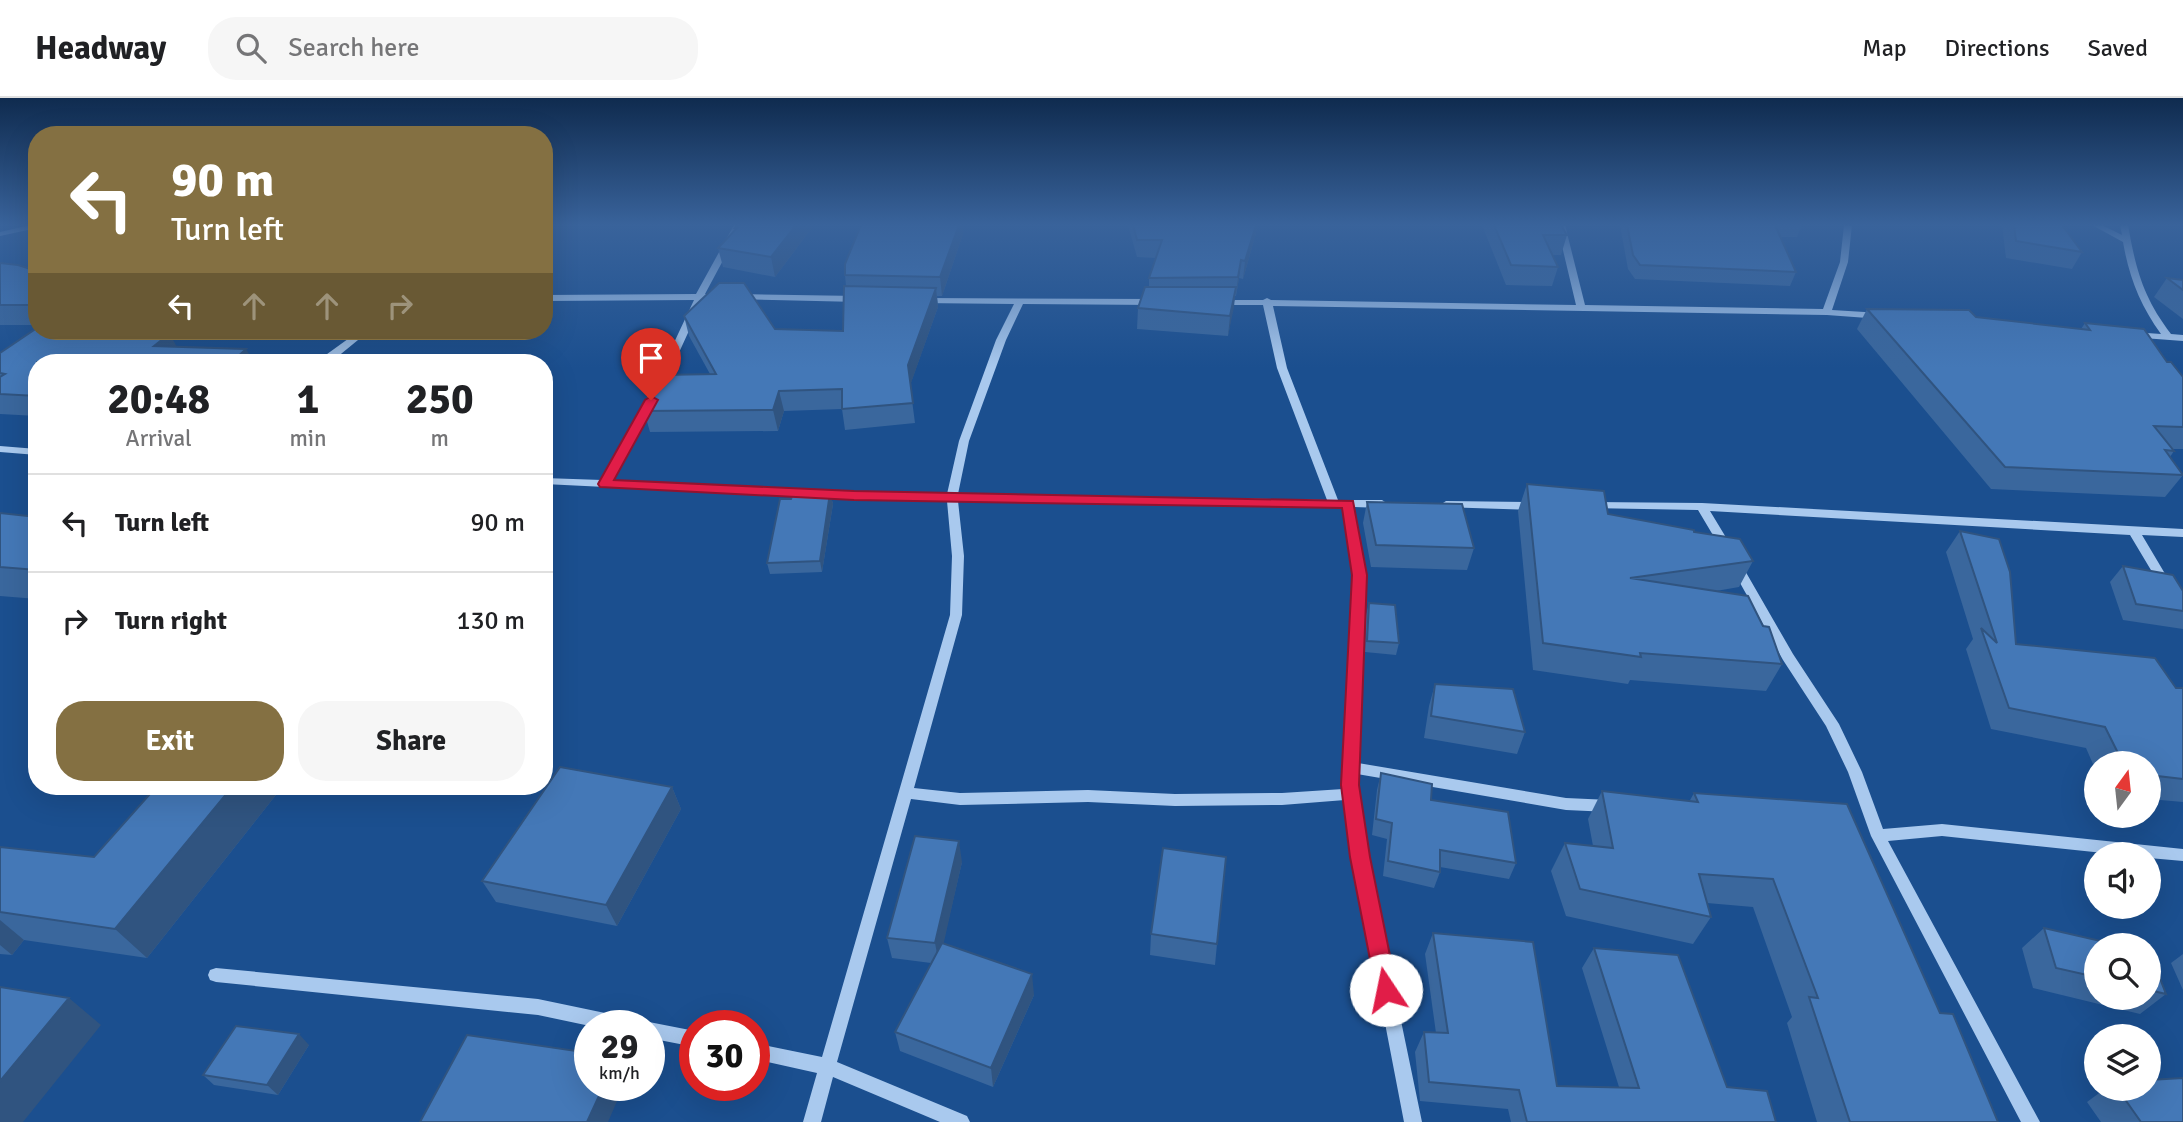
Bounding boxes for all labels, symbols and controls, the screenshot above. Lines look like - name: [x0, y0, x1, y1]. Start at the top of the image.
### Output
- search box: [208, 17, 698, 80]
- text: Headway: [35, 28, 166, 69]
- icon: search: [232, 29, 270, 67]
- text: Search here: [288, 32, 419, 64]
- text: Map: [1862, 33, 1907, 63]
- text: Directions: [1945, 33, 2050, 63]
- text: Saved: [2088, 33, 2148, 63]
- text: 90 m: [171, 150, 274, 210]
- icon: left: [56, 154, 147, 245]
- text: Turn left: [171, 210, 284, 249]
- icon: left: [162, 287, 200, 325]
- icon: ahead: [235, 287, 273, 325]
- icon: ahead: [308, 287, 346, 325]
- icon: right: [381, 287, 419, 325]
- pin: [621, 328, 681, 400]
- icon: arrive: [632, 339, 670, 377]
- text: 20:48: [107, 374, 210, 425]
- text: 1: [297, 374, 319, 425]
- text: 250: [406, 374, 474, 425]
- text: Arrival: [126, 424, 192, 453]
- text: min: [289, 424, 327, 453]
- text: m: [431, 424, 449, 453]
- icon: left: [56, 504, 94, 542]
- text: Turn left: [115, 507, 209, 539]
- text: 90 m: [470, 507, 525, 539]
- icon: right: [56, 602, 94, 640]
- text: Turn right: [115, 605, 227, 637]
- text: 130 m: [456, 605, 525, 637]
- button: Exit: [56, 701, 284, 781]
- button: Share: [298, 701, 525, 781]
- north arrow: [2084, 751, 2161, 828]
- map controls: [2084, 751, 2161, 1101]
- button: sound: [2084, 842, 2161, 919]
- button: search: [2084, 933, 2161, 1010]
- position arrow: [1349, 953, 1423, 1027]
- speed limit sign: 30: [679, 1010, 770, 1101]
- button: layers: [2084, 1024, 2161, 1101]
- text: 29: [601, 1025, 638, 1068]
- text: km/h: [599, 1062, 640, 1084]

